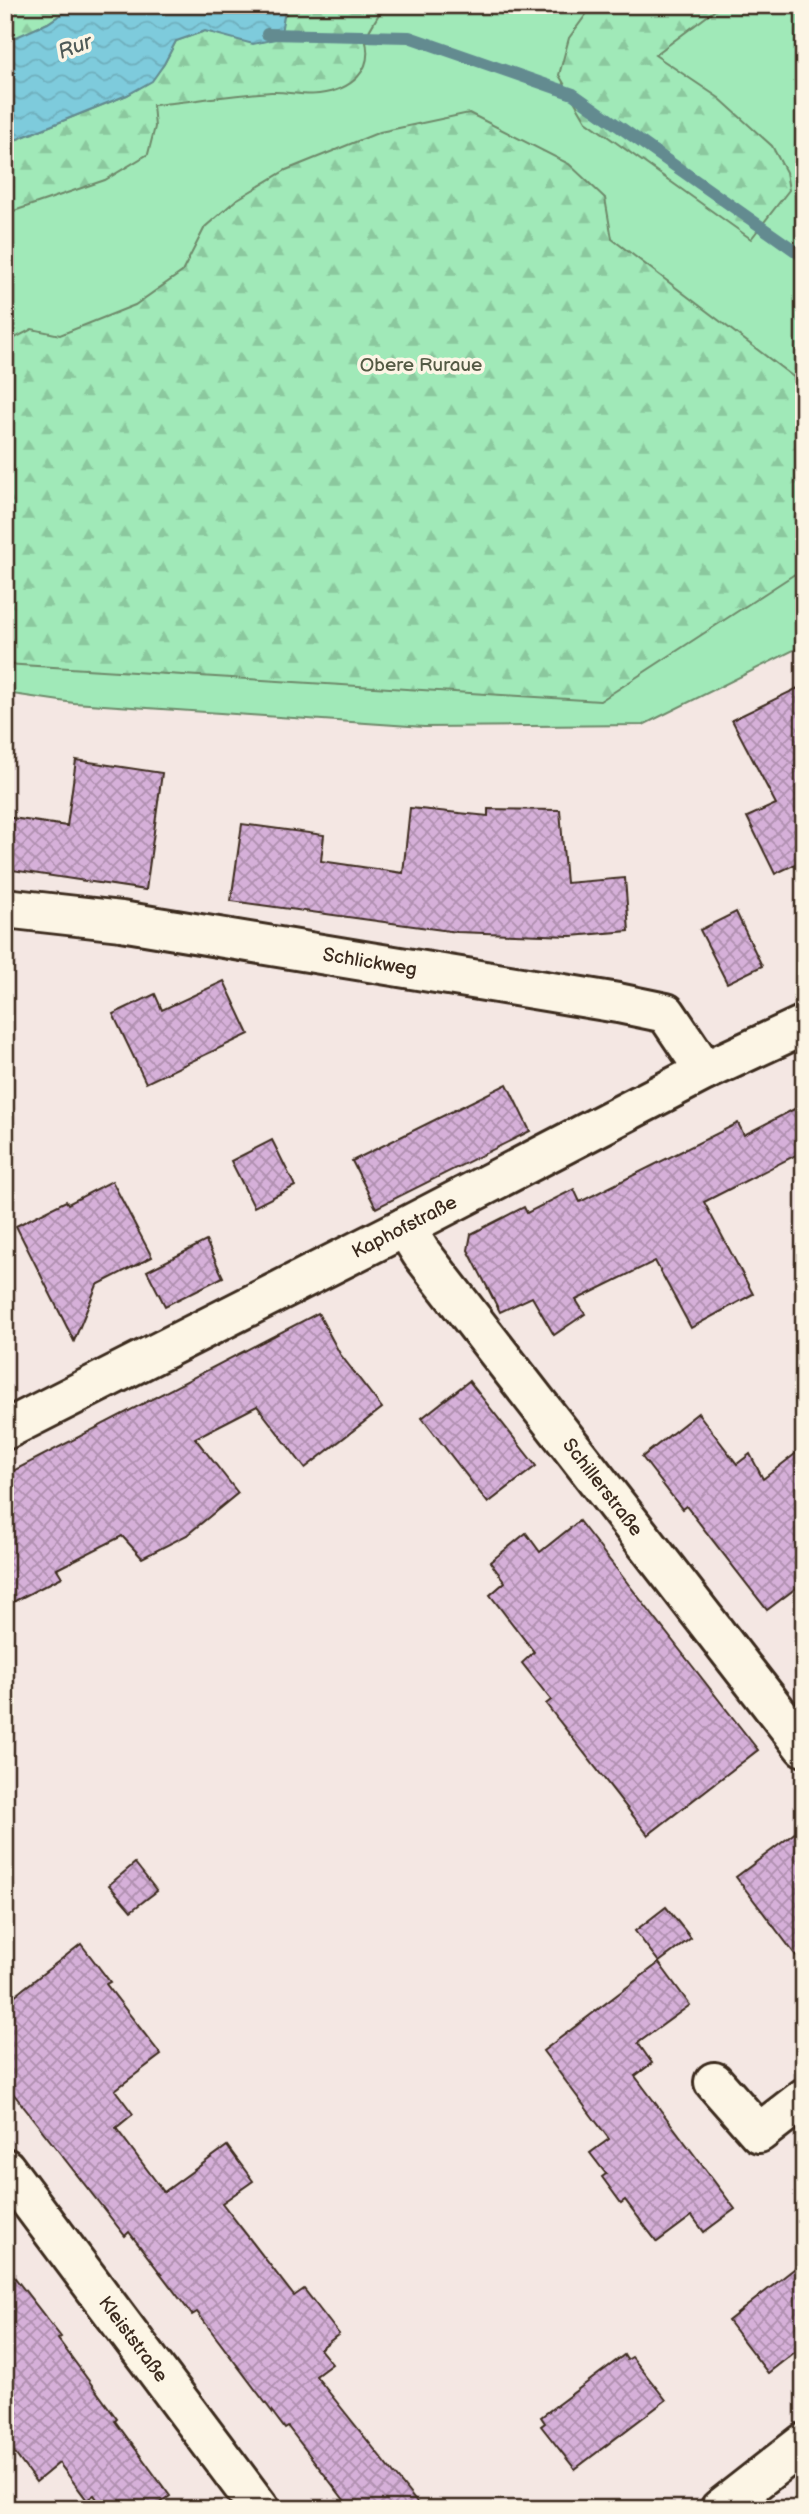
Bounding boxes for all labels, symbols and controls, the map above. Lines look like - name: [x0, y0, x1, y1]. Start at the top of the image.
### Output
- water label: Rur: [54, 29, 97, 65]
- park label: Obere Ruraue: [360, 354, 482, 377]
- street label: Schlickweg: [321, 943, 419, 981]
- street label: Kaphofstraße: [348, 1191, 461, 1263]
- street label: Schillerstraße: [558, 1434, 648, 1541]
- street label: Kleiststraße: [94, 2292, 173, 2387]

